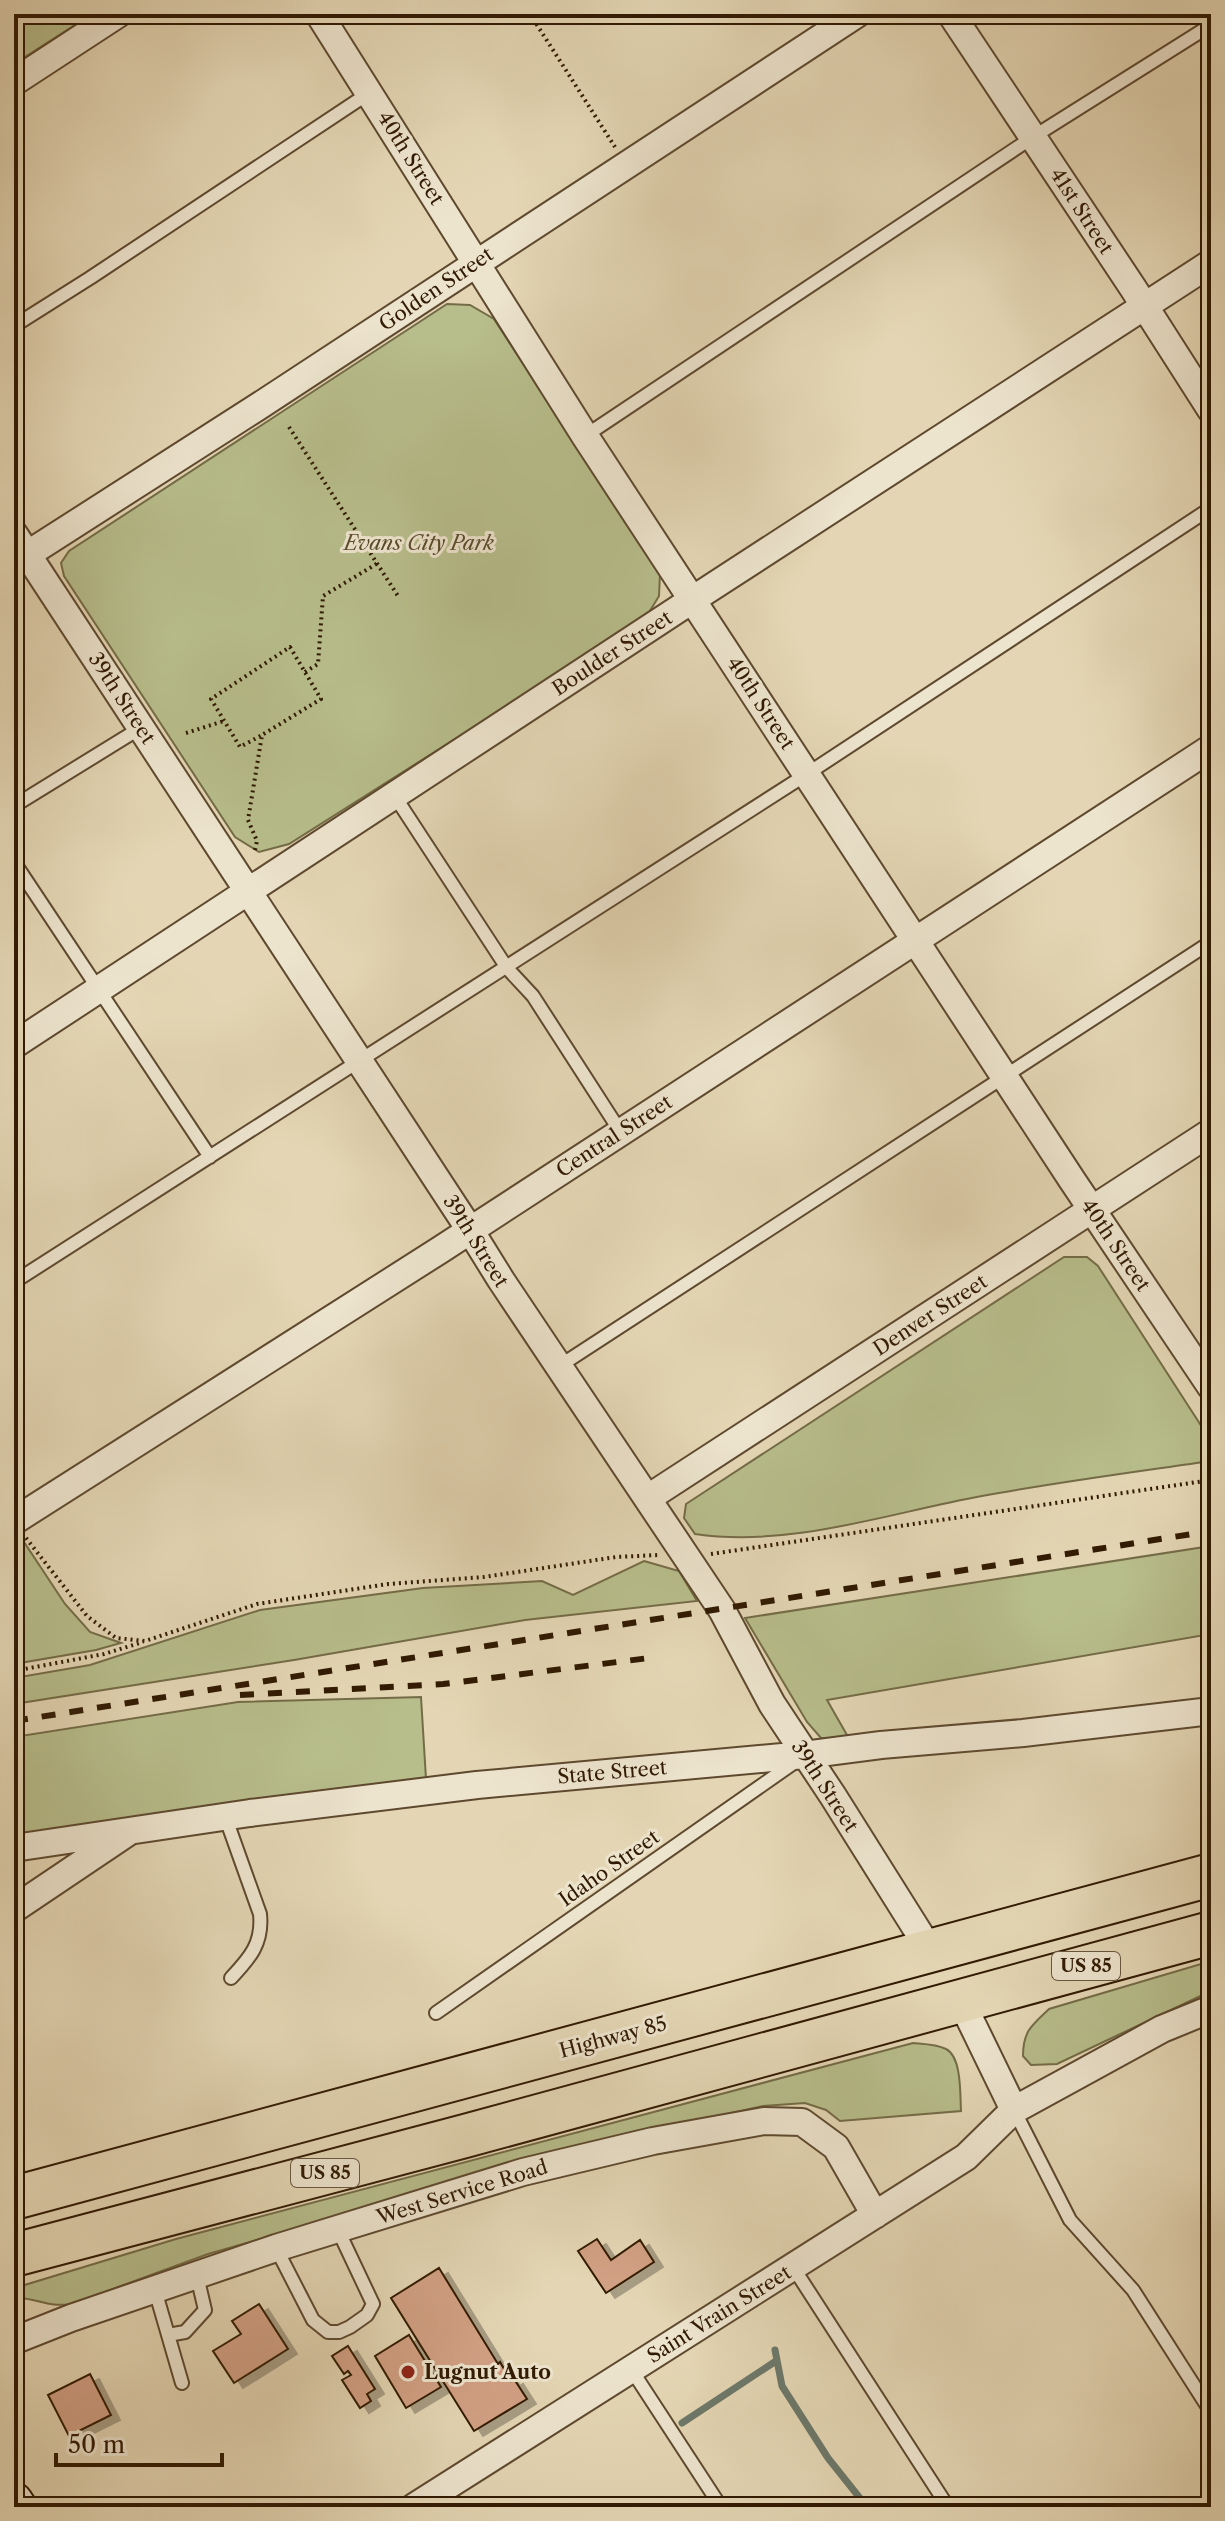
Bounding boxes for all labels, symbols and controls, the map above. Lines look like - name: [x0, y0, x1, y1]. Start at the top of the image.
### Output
- street label: 40th Street: [373, 107, 449, 209]
- street label: 41st Street: [1045, 164, 1119, 258]
- street label: Golden Street: [374, 242, 498, 336]
- park label: Evans City Park: [342, 531, 495, 555]
- street label: Boulder Street: [548, 605, 676, 701]
- street label: 39th Street: [84, 648, 160, 748]
- street label: 40th Street: [722, 652, 800, 754]
- street label: Central Street: [552, 1090, 676, 1182]
- street label: 39th Street: [438, 1190, 514, 1292]
- street label: 40th Street: [1076, 1194, 1156, 1296]
- street label: Denver Street: [869, 1269, 991, 1361]
- street label: 39th Street: [787, 1736, 863, 1836]
- street label: State Street: [556, 1755, 668, 1789]
- street label: Idaho Street: [554, 1825, 664, 1911]
- road number: US 85: [1052, 1952, 1120, 1980]
- street label: Highway 85: [557, 2011, 669, 2063]
- street label: West Service Road: [373, 2155, 550, 2230]
- road number: US 85: [291, 2159, 359, 2187]
- street label: Saint Vrain Street: [643, 2260, 795, 2368]
- place label: Lugnut Auto: [424, 2360, 551, 2384]
- marker: Lugnut Auto: [399, 2363, 417, 2381]
- scale bar: [56, 2417, 222, 2467]
- text: 50 m: [68, 2430, 125, 2459]

